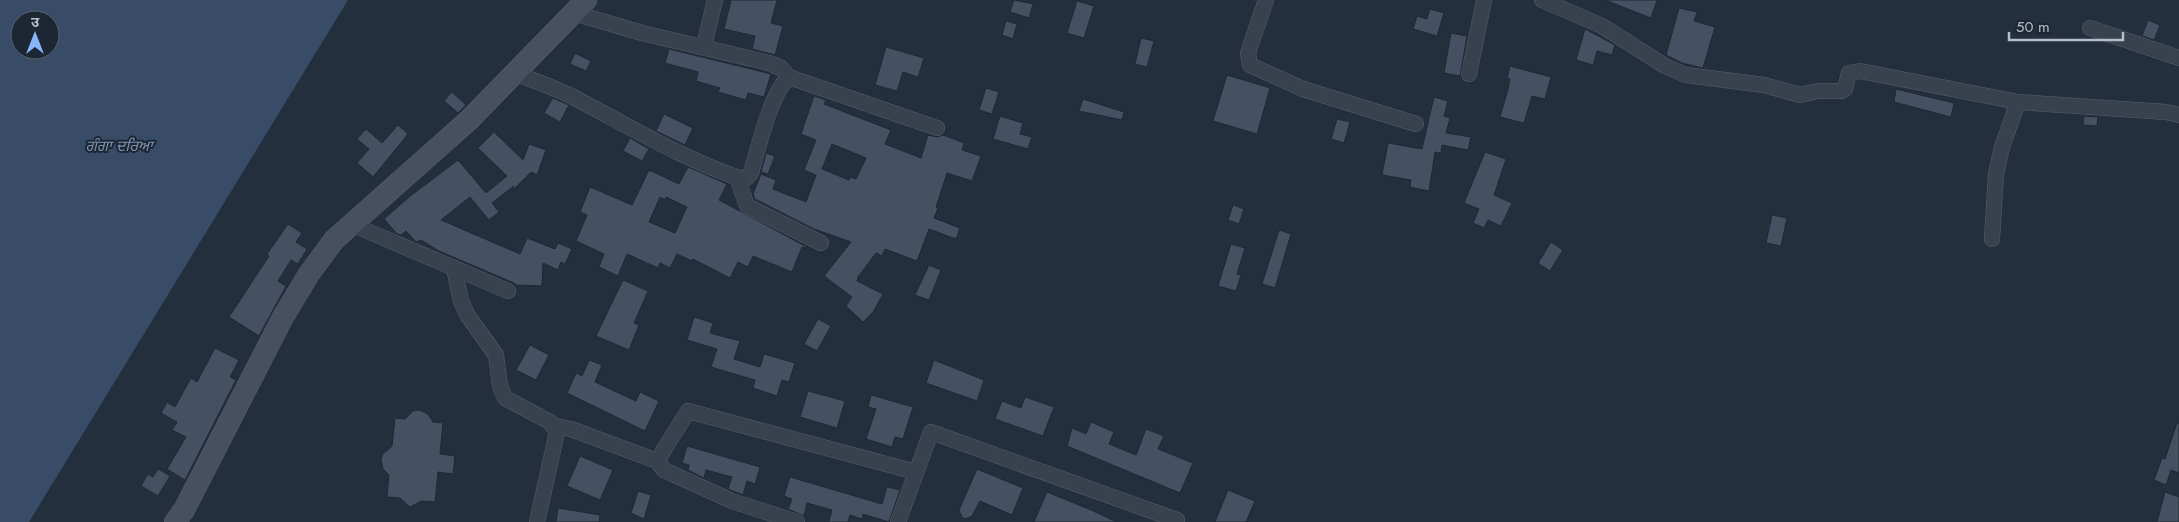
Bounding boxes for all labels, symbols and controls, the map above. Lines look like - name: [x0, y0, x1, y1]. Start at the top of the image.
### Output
- north arrow: [10, 10, 60, 60]
- scale bar: [2009, 10, 2123, 42]
- text: उ: [31, 12, 40, 32]
- text: 50 m: [2016, 16, 2050, 38]
- water label: ਗੰਗਾ ਦਰਿਆ: [85, 135, 156, 157]

